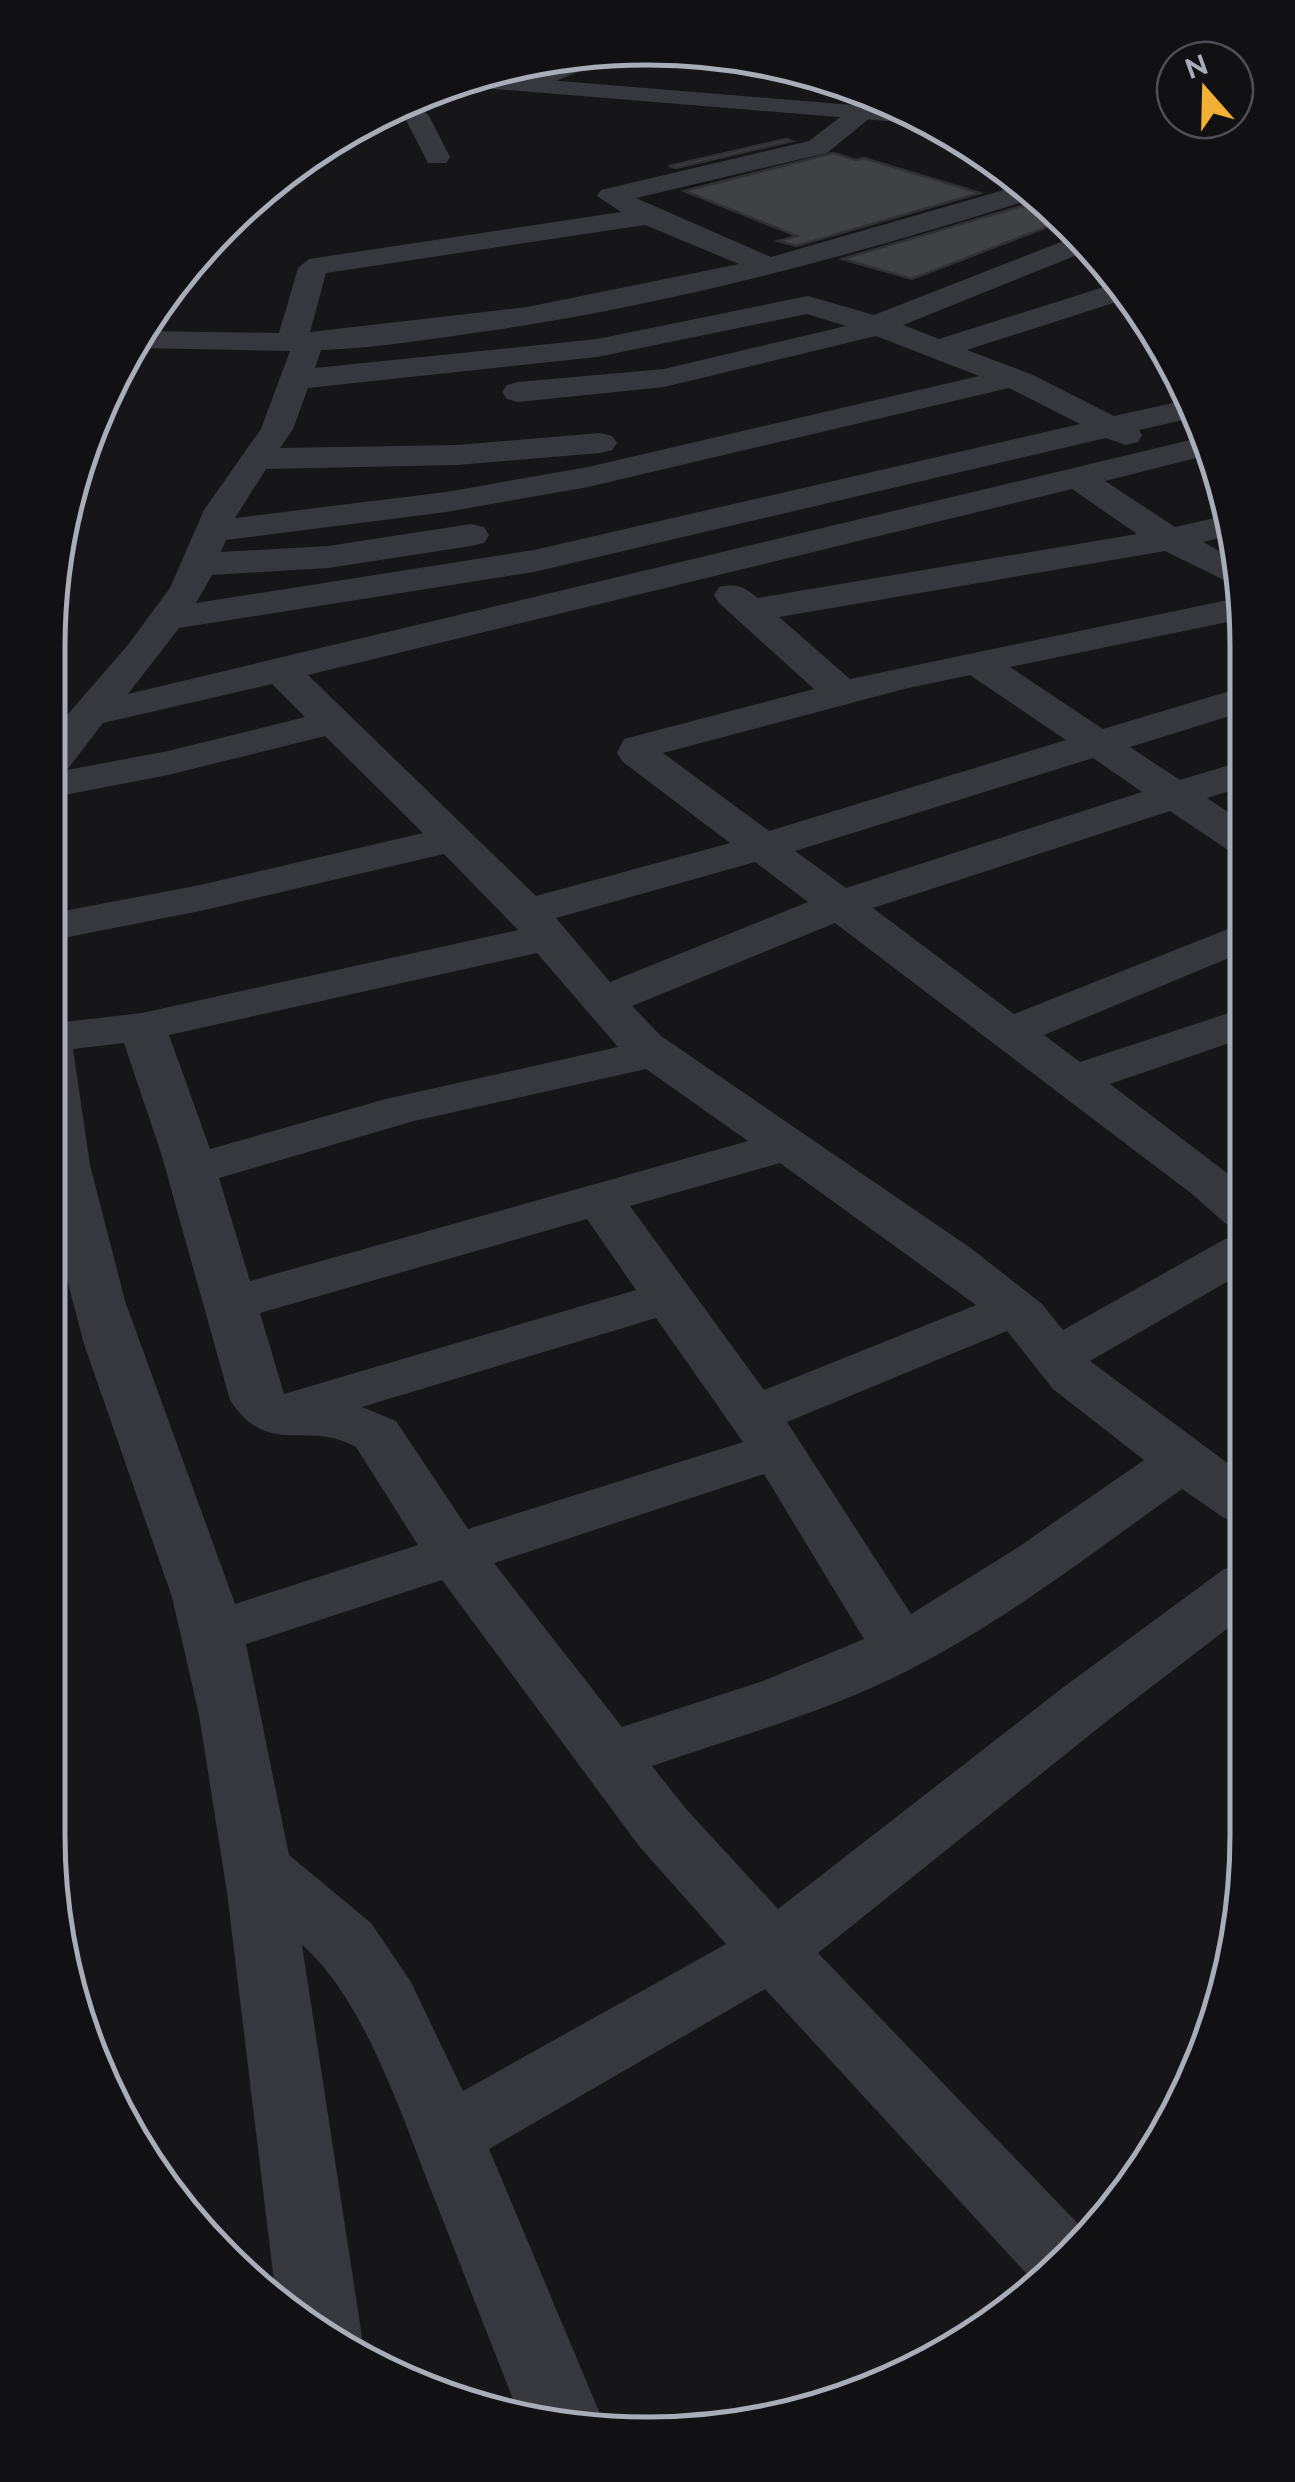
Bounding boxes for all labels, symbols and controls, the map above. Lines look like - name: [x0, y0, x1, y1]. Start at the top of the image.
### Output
- north arrow: [1155, 40, 1255, 140]
- text: N: [1181, 48, 1212, 86]

